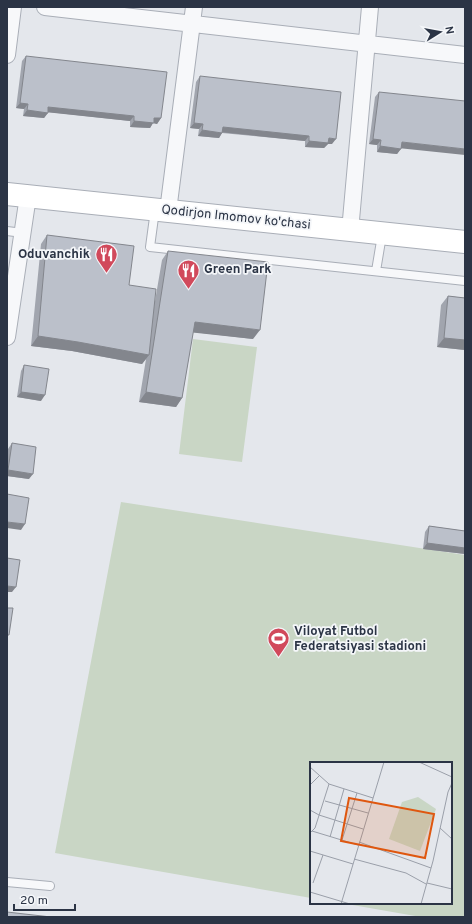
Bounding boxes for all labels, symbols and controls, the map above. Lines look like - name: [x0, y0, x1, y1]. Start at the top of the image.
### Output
- north arrow: [420, 12, 460, 52]
- text: N: [441, 25, 456, 35]
- street label: Qodirjon Imomov ko'chasi: [161, 202, 311, 234]
- restaurant icon: Oduvanchik: [93, 242, 119, 275]
- place label: Oduvanchik: [18, 247, 90, 263]
- restaurant icon: Green Park: [175, 257, 201, 290]
- place label: Green Park: [204, 262, 272, 278]
- place label: Viloyat Futbol Federatsiyasi stadioni: [294, 624, 426, 655]
- sports icon: Viloyat Futbol Federatsiyasi stadioni: [265, 626, 291, 659]
- inset map: [310, 762, 452, 904]
- scale bar: [14, 886, 75, 912]
- text: 20 m: [20, 893, 48, 909]

